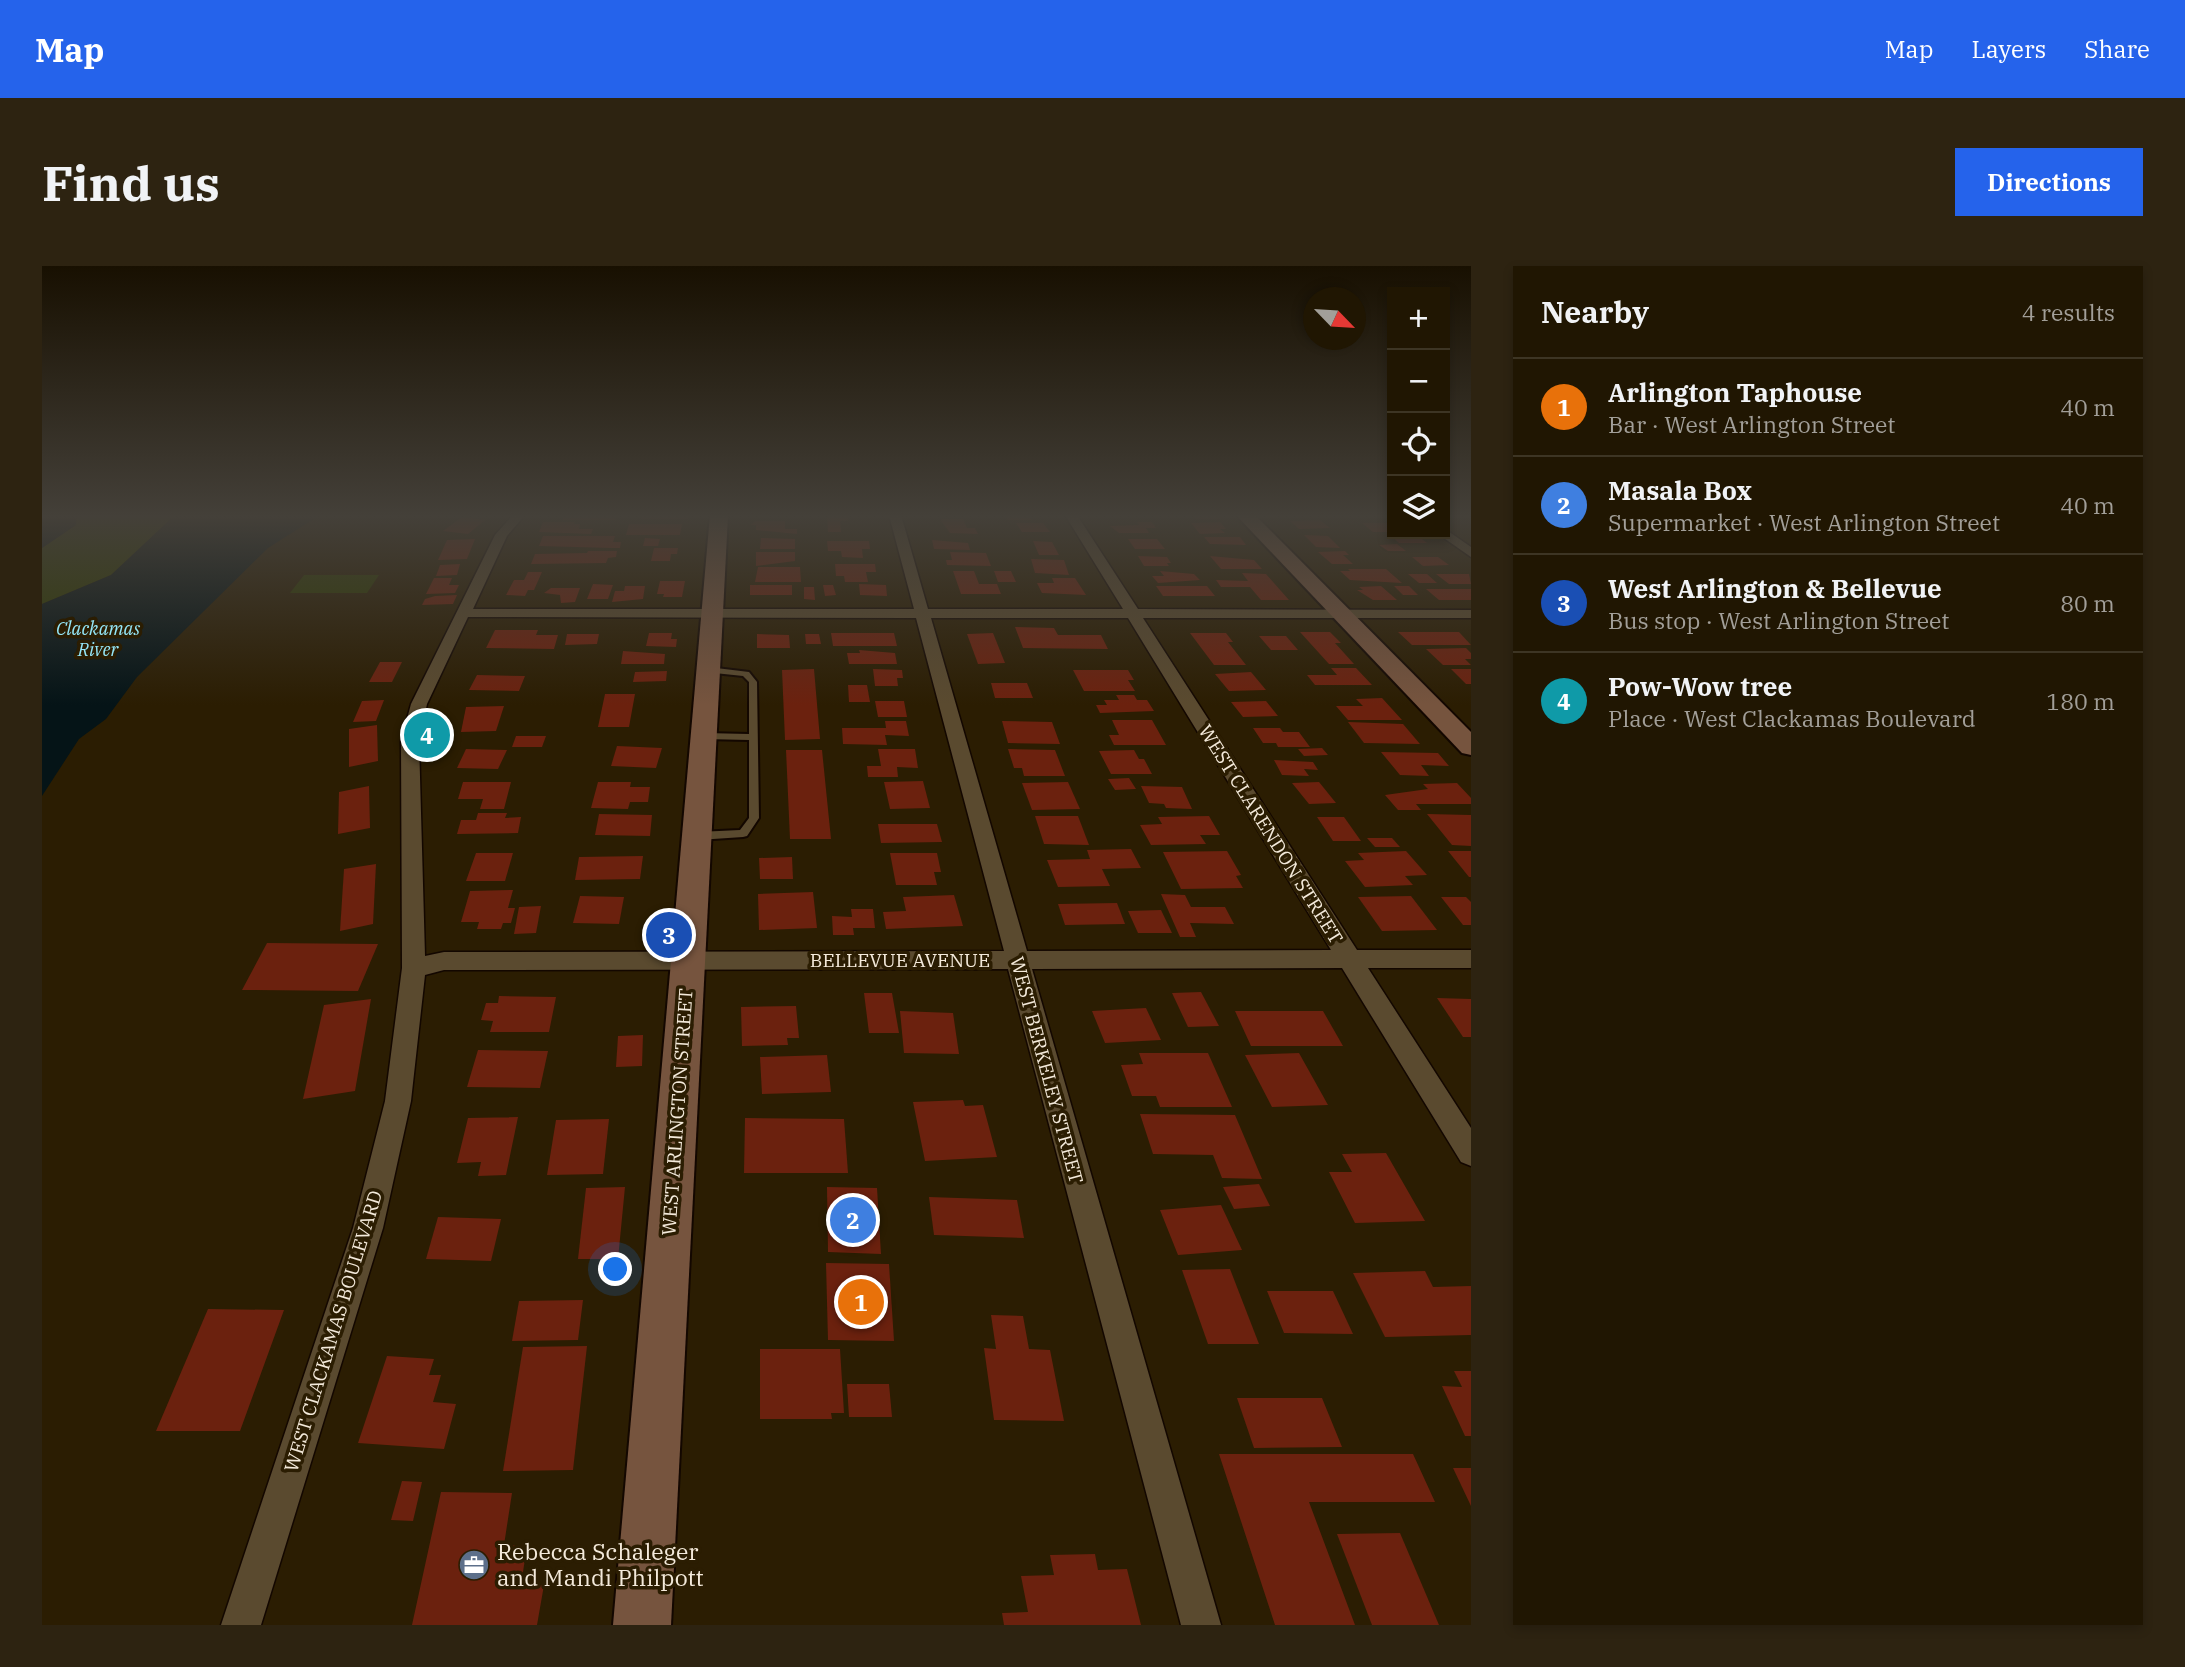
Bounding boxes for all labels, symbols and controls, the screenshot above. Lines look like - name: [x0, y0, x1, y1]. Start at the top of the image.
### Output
- text: Map: [35, 28, 104, 71]
- text: Map: [1885, 33, 1933, 65]
- text: Layers: [1971, 33, 2046, 65]
- text: Share: [2084, 33, 2150, 65]
- button: Directions: [1955, 148, 2143, 216]
- text: Find us: [42, 151, 220, 214]
- north arrow: [1303, 287, 1366, 350]
- map controls: [1387, 287, 1450, 539]
- button: +: [1387, 287, 1450, 350]
- text: Nearby: [1541, 292, 1649, 331]
- text: 4 results: [2022, 297, 2115, 327]
- button: −: [1387, 350, 1450, 413]
- text: Arlington Taphouse: [1608, 375, 1862, 409]
- text: 1: [1557, 392, 1571, 422]
- text: 40 m: [2060, 392, 2115, 422]
- text: Bar · West Arlington Street: [1608, 409, 1895, 439]
- button: locate: [1387, 413, 1450, 476]
- text: Masala Box: [1608, 473, 1752, 507]
- button: layers: [1387, 476, 1450, 539]
- text: 2: [1557, 490, 1571, 520]
- text: 40 m: [2060, 490, 2115, 520]
- text: Supermarket · West Arlington Street: [1608, 507, 2000, 537]
- text: West Arlington & Bellevue: [1608, 571, 1942, 605]
- text: 3: [1557, 588, 1571, 618]
- text: 80 m: [2060, 588, 2115, 618]
- text: Bus stop · West Arlington Street: [1608, 605, 1949, 635]
- water label: Clackamas River: [56, 617, 140, 661]
- text: Pow-Wow tree: [1608, 669, 1792, 703]
- text: 4: [1557, 686, 1571, 716]
- text: 180 m: [2046, 686, 2115, 716]
- text: Place · West Clackamas Boulevard: [1608, 703, 1976, 733]
- pin: 4: [404, 709, 450, 761]
- street label: WEST CLARENDON STREET: [1193, 720, 1349, 948]
- pin: 3: [646, 909, 692, 961]
- street label: BELLEVUE AVENUE: [810, 948, 990, 972]
- street label: WEST BERKELEY STREET: [1005, 954, 1089, 1186]
- street label: WEST ARLINGTON STREET: [656, 988, 698, 1236]
- street label: WEST CLACKAMAS BOULEVARD: [279, 1187, 387, 1475]
- pin: 2: [830, 1194, 876, 1246]
- your location: [598, 1252, 632, 1286]
- pin: 1: [838, 1276, 884, 1328]
- place label: Rebecca Schaleger and Mandi Philpott: [497, 1536, 704, 1592]
- office icon: Rebecca Schaleger and Mandi Philpott: [457, 1548, 491, 1582]

